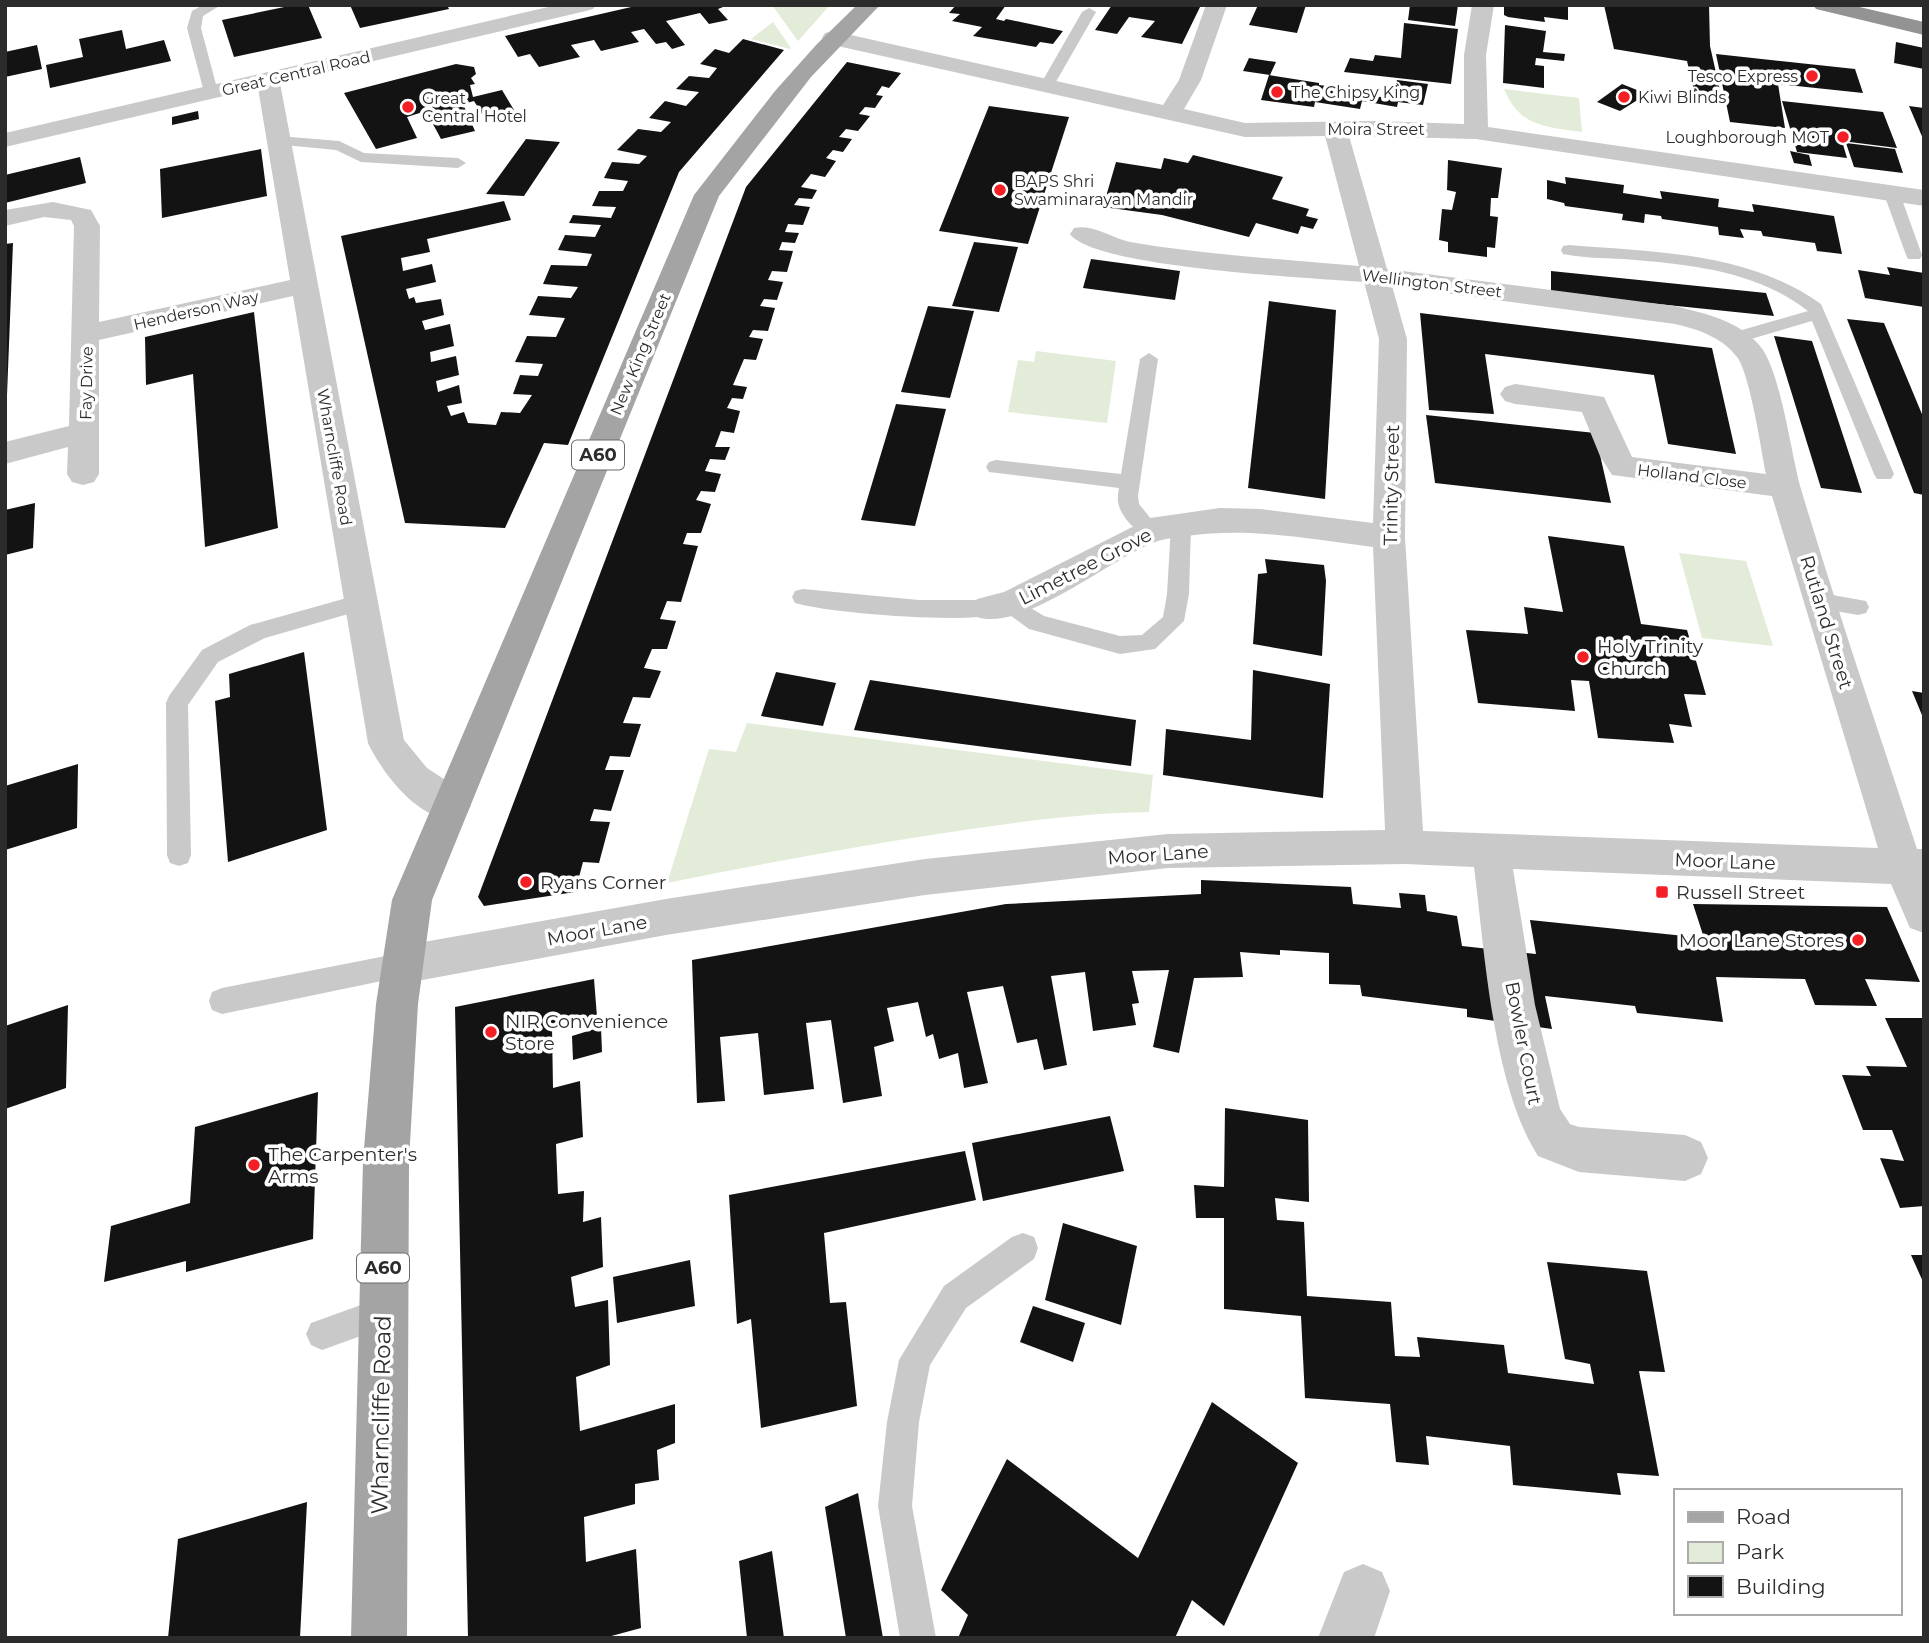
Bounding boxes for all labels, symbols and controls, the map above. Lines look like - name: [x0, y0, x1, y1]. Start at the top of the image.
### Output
- street label: Great Central Road: [220, 47, 372, 100]
- place label: Tesco Express: [1688, 67, 1798, 86]
- marker: Tesco Express: [1804, 68, 1820, 84]
- place label: The Chipsy King: [1291, 83, 1420, 102]
- marker: The Chipsy King: [1269, 84, 1285, 100]
- place label: Kiwi Blinds: [1638, 88, 1727, 107]
- place label: Great Central Hotel: [422, 89, 527, 126]
- marker: Kiwi Blinds: [1616, 89, 1632, 105]
- marker: Great Central Hotel: [400, 99, 416, 115]
- street label: Moira Street: [1327, 120, 1425, 139]
- place label: Loughborough МOT: [1665, 128, 1830, 147]
- marker: Loughborough МOT: [1835, 129, 1851, 145]
- place label: BAPS Shri Swaminarayan Mandir: [1014, 172, 1193, 209]
- marker: BAPS Shri Swaminarayan Mandir: [992, 182, 1008, 198]
- street label: Wellington Street: [1361, 265, 1503, 302]
- street label: Henderson Way: [132, 287, 261, 334]
- street label: New King Street: [606, 290, 675, 418]
- street label: Fay Drive: [76, 346, 97, 420]
- street label: Wharncliffe Road: [313, 387, 356, 527]
- street label: Trinity Street: [1379, 424, 1404, 546]
- road number: A60: [572, 440, 624, 470]
- street label: Holland Close: [1636, 460, 1748, 493]
- street label: Limetree Grove: [1015, 523, 1156, 610]
- street label: Rutland Street: [1795, 552, 1858, 692]
- place label: Holy Trinity Church: [1597, 635, 1704, 680]
- marker: Holy Trinity Church: [1575, 649, 1591, 665]
- street label: Moor Lane: [1107, 839, 1209, 870]
- street label: Moor Lane: [1674, 848, 1776, 875]
- place label: Ryans Corner: [540, 871, 666, 894]
- marker: Ryans Corner: [518, 874, 534, 890]
- place label: Russell Street: [1676, 881, 1805, 904]
- marker: Russell Street: [1654, 884, 1670, 900]
- street label: Moor Lane: [545, 910, 649, 951]
- place label: Moor Lane Stores: [1679, 929, 1844, 952]
- marker: Moor Lane Stores: [1850, 932, 1866, 948]
- street label: Bowler Court: [1500, 979, 1547, 1107]
- place label: NIR Convenience Store: [505, 1010, 668, 1055]
- marker: NIR Convenience Store: [483, 1024, 499, 1040]
- place label: The Carpenter's Arms: [268, 1143, 417, 1188]
- marker: The Carpenter's Arms: [246, 1157, 262, 1173]
- road number: A60: [357, 1254, 409, 1282]
- street label: Wharncliffe Road: [365, 1315, 397, 1515]
- legend: [1674, 1489, 1901, 1615]
- text: Road: [1736, 1504, 1791, 1529]
- text: Park: [1736, 1539, 1784, 1564]
- text: Building: [1736, 1574, 1826, 1599]

